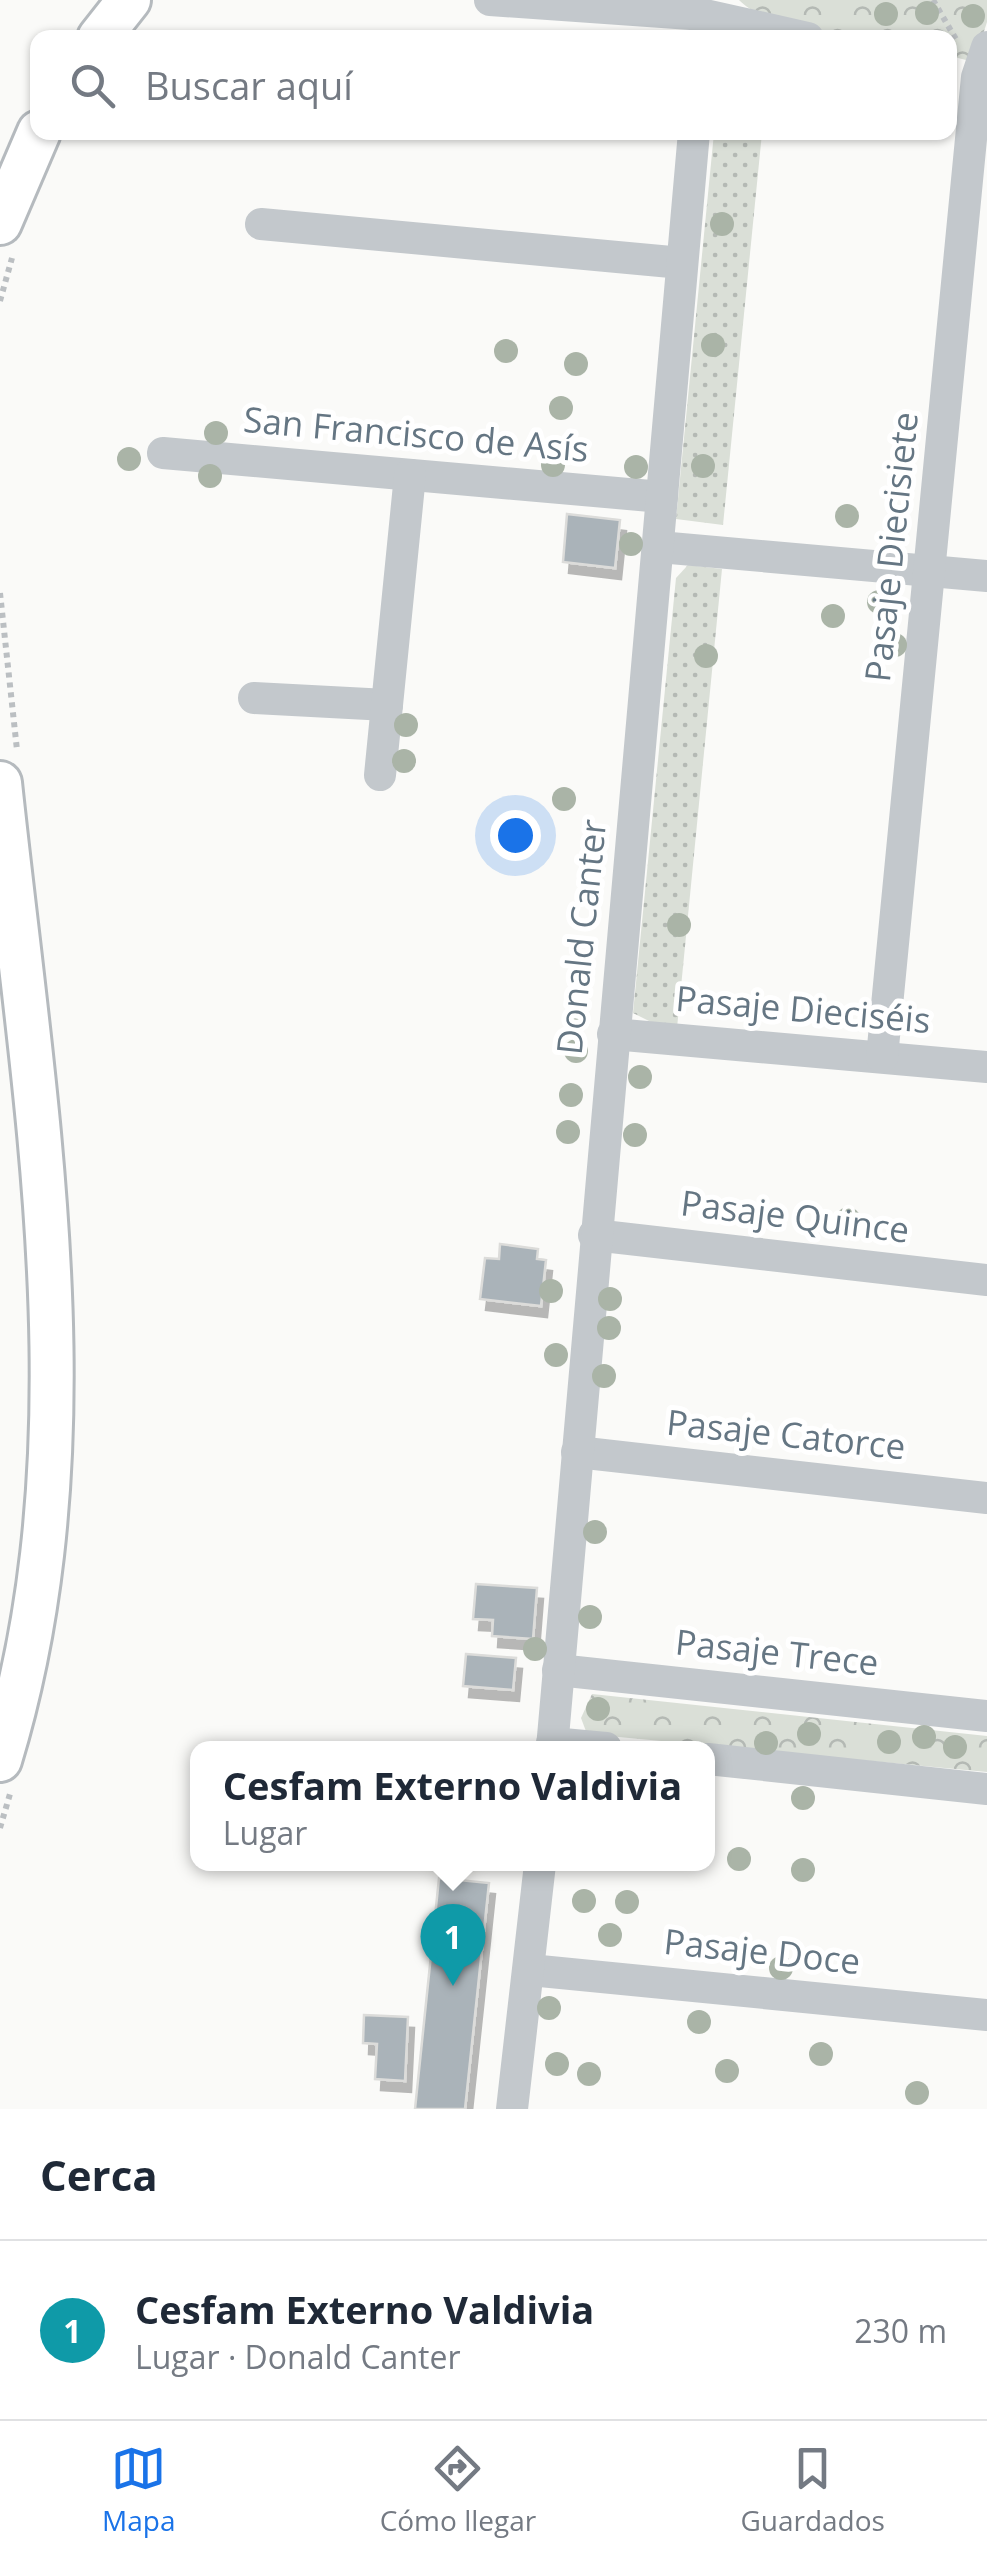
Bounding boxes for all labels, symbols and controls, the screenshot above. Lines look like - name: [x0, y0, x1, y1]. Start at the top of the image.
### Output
- search box: [30, 30, 957, 140]
- icon: search: [65, 58, 120, 113]
- text: Buscar aquí: [145, 59, 353, 111]
- street label: San Francisco de Asís: [242, 395, 591, 472]
- street label: Pasaje Diecisiete: [853, 410, 928, 684]
- your location: [490, 810, 541, 861]
- street label: Donald Canter: [545, 817, 616, 1057]
- street label: Pasaje Dieciséis: [674, 974, 932, 1043]
- street label: Pasaje Quince: [678, 1178, 912, 1253]
- street label: Pasaje Catorce: [664, 1398, 908, 1469]
- street label: Pasaje Trece: [673, 1617, 881, 1686]
- popup: [190, 1741, 715, 1871]
- text: Cesfam Externo Valdivia: [223, 1759, 682, 1811]
- text: Lugar: [223, 1811, 307, 1854]
- pin: 1: [420, 1904, 486, 1986]
- street label: Pasaje Doce: [662, 1917, 863, 1984]
- text: Cerca: [40, 2146, 158, 2203]
- text: Cesfam Externo Valdivia: [135, 2283, 594, 2335]
- text: 1: [63, 2309, 82, 2352]
- text: 230 m: [854, 2309, 947, 2352]
- text: Lugar · Donald Canter: [135, 2335, 460, 2378]
- tab: Mapa: [102, 2441, 176, 2539]
- tab: Cómo llegar: [380, 2441, 536, 2539]
- tab: Guardados: [740, 2441, 885, 2539]

